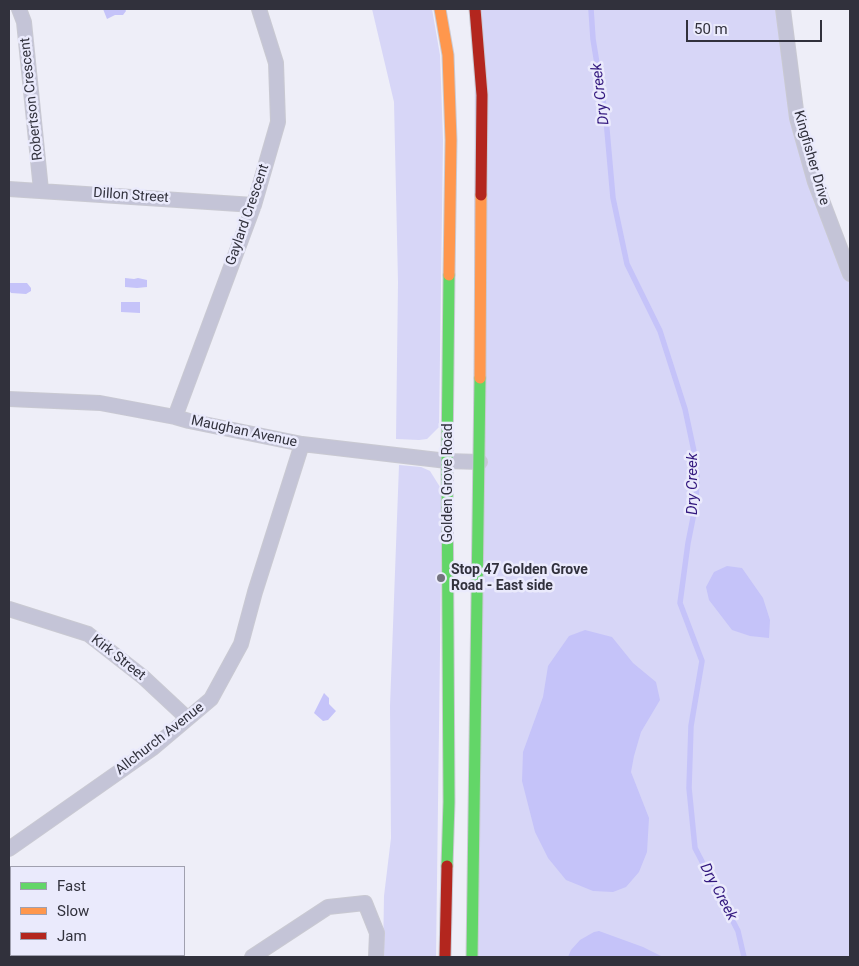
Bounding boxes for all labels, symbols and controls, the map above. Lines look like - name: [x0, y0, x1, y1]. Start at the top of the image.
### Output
- scale bar: [689, 10, 825, 42]
- text: 50 m: [694, 20, 728, 38]
- street label: Robertson Crescent: [17, 37, 47, 161]
- water label: Dry Creek: [588, 62, 614, 126]
- street label: Kingfisher Drive: [789, 109, 833, 207]
- street label: Gaylard Crescent: [223, 162, 273, 268]
- street label: Dillon Street: [93, 185, 169, 207]
- street label: Maughan Avenue: [190, 413, 298, 451]
- street label: Golden Grove Road: [440, 423, 456, 543]
- water label: Dry Creek: [684, 453, 702, 515]
- place label: Stop 47 Golden Grove Road - East side: [451, 562, 588, 594]
- marker: Stop 47 Golden Grove Road - East side: [435, 572, 447, 584]
- street label: Kirk Street: [87, 632, 149, 684]
- street label: Allchurch Avenue: [112, 699, 208, 779]
- water label: Dry Creek: [695, 860, 741, 924]
- legend: [10, 866, 185, 956]
- text: Fast: [57, 877, 86, 895]
- text: Slow: [57, 902, 89, 920]
- text: Jam: [57, 927, 87, 945]

